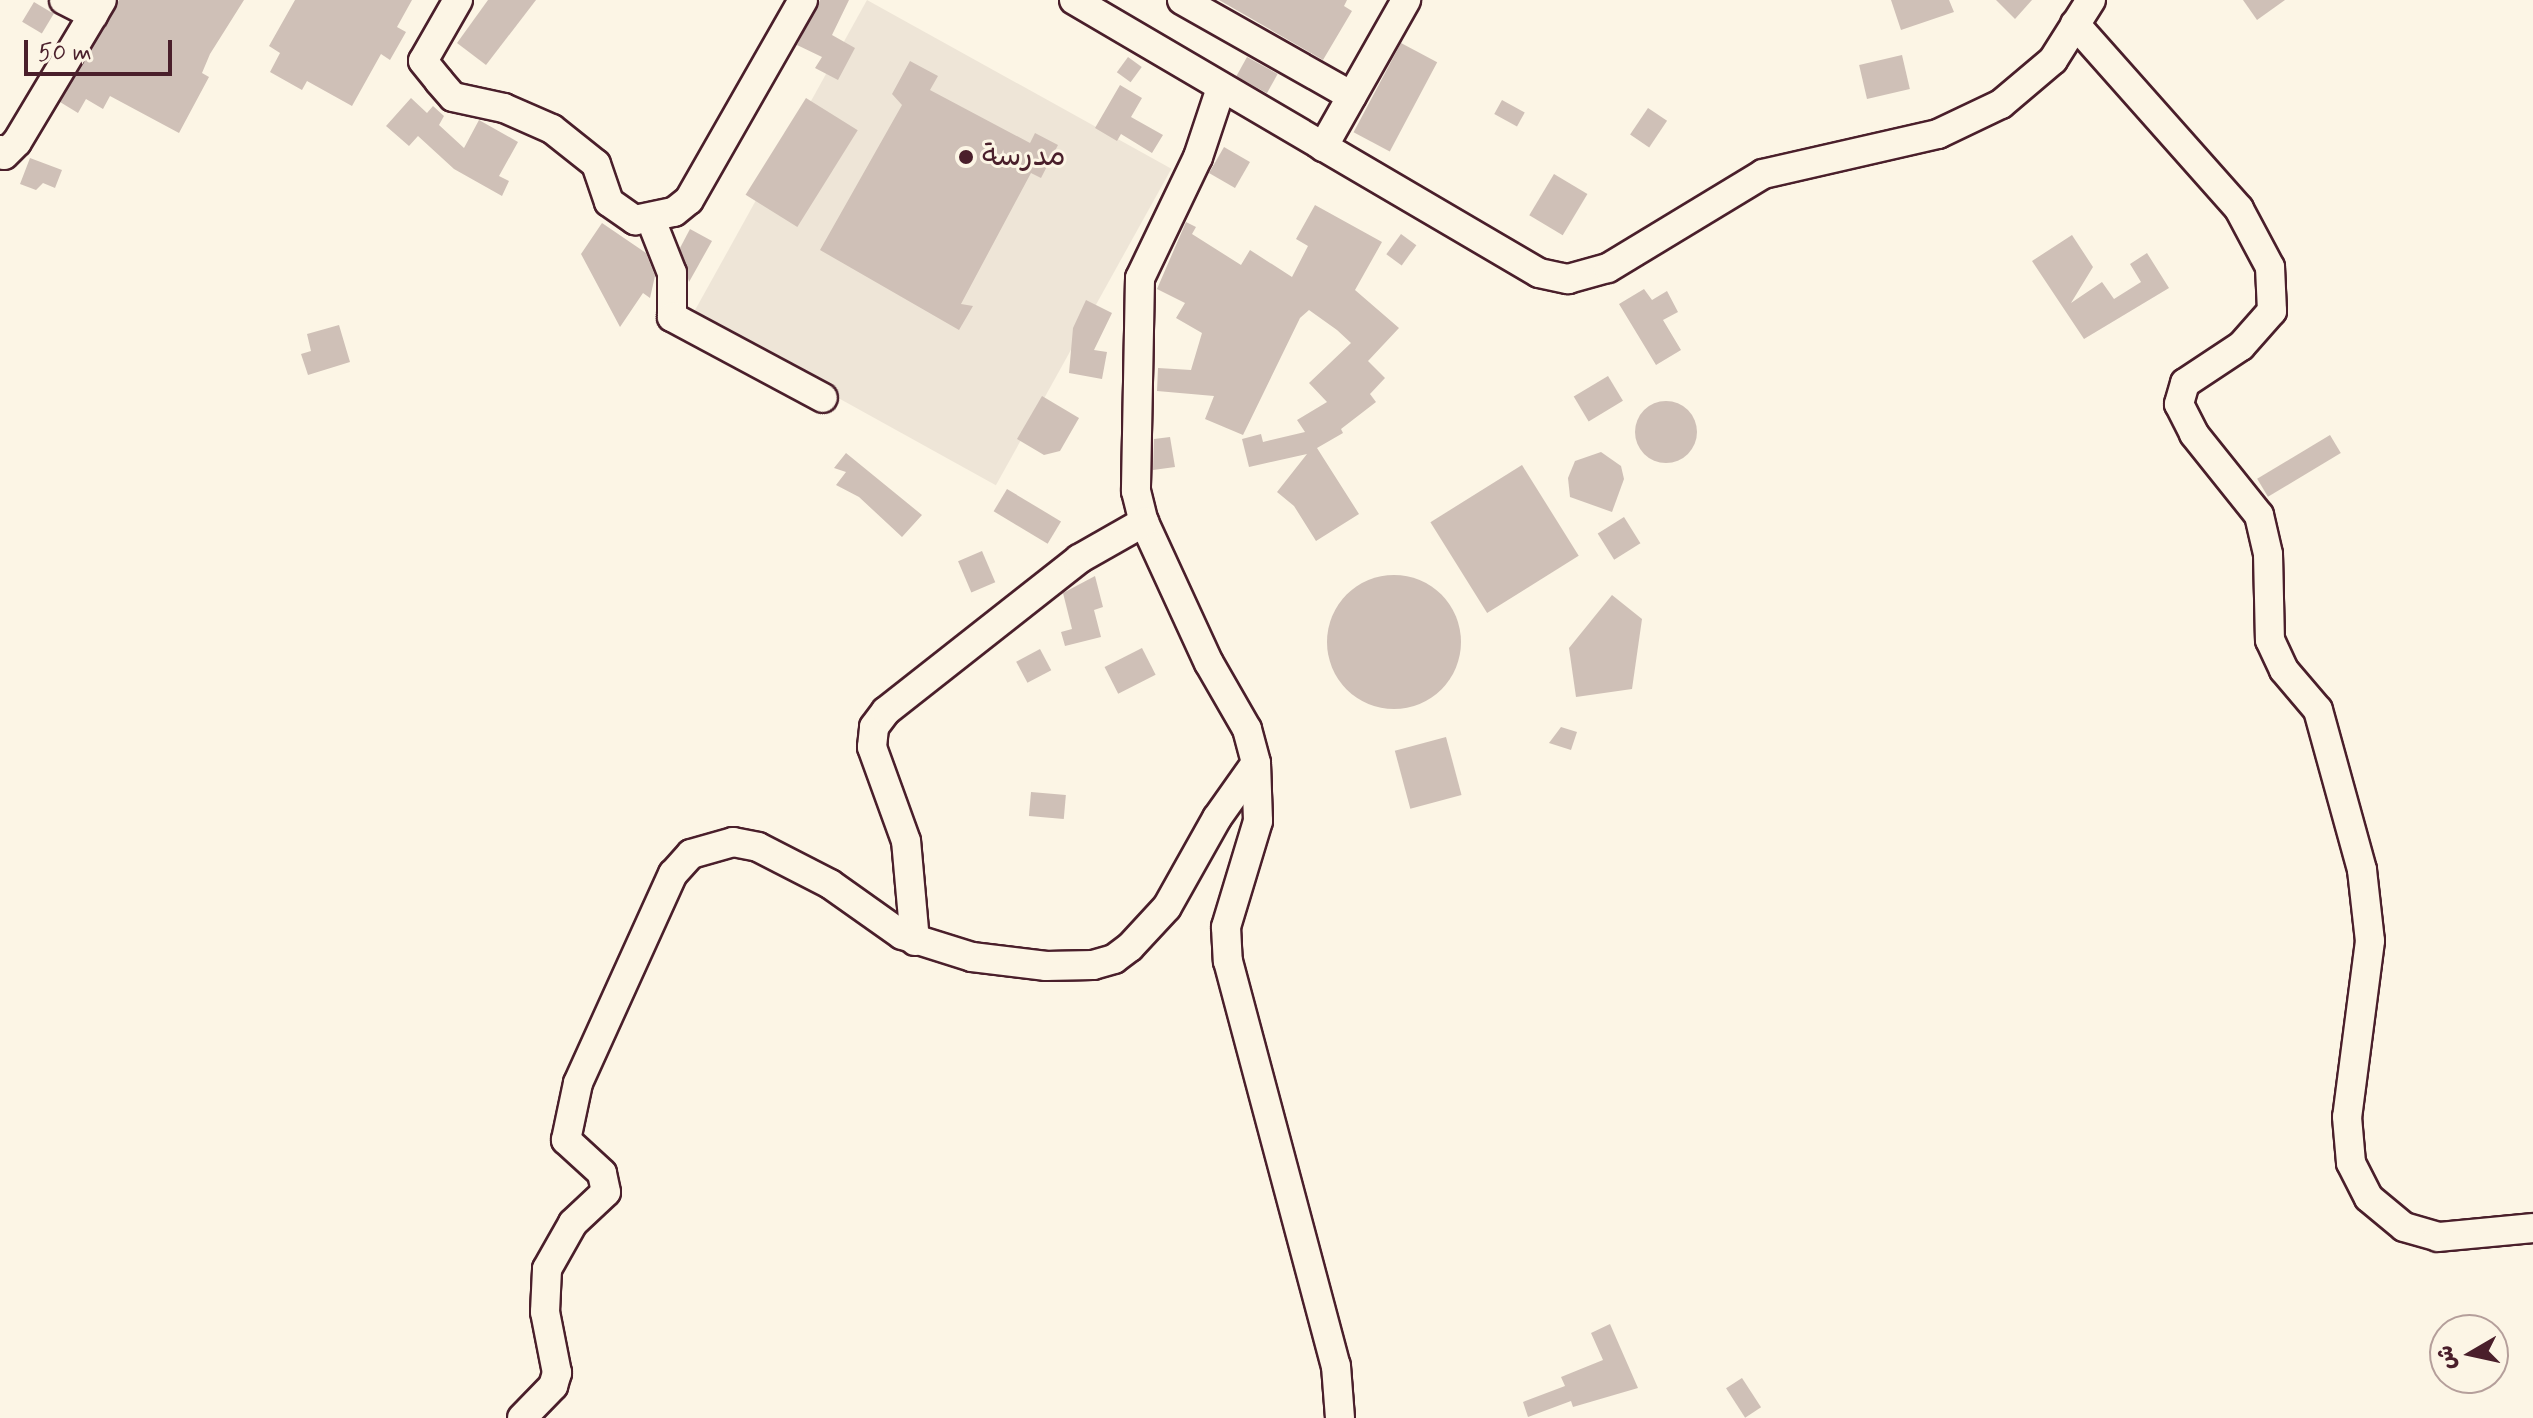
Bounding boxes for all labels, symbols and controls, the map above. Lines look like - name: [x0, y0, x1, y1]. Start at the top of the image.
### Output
- scale bar: [28, 24, 176, 74]
- text: 50 m: [38, 38, 92, 69]
- place label: مدرسة: [982, 139, 1066, 175]
- marker: مدرسة: [957, 148, 975, 166]
- north arrow: [2429, 1314, 2509, 1394]
- text: ش: [2432, 1343, 2463, 1372]

